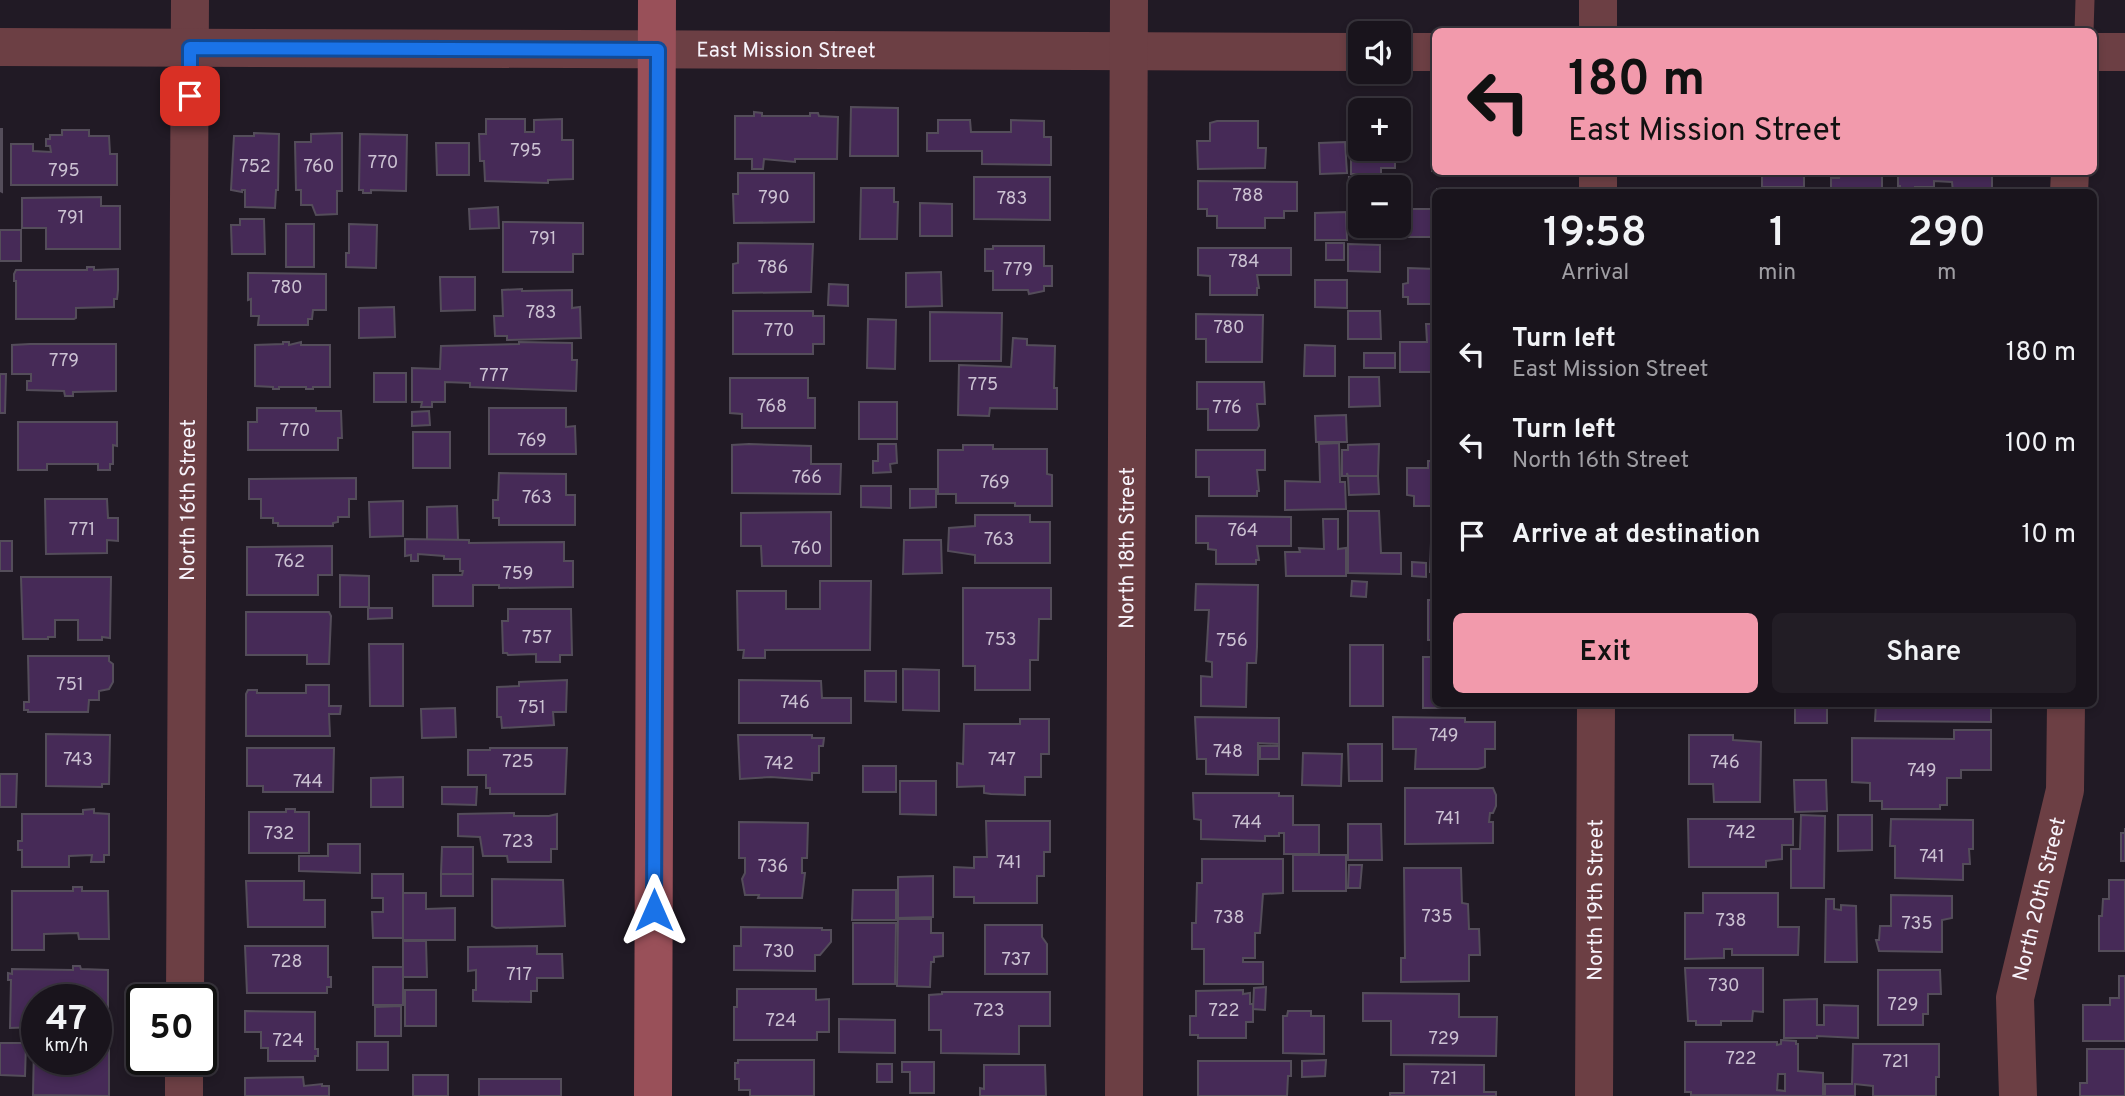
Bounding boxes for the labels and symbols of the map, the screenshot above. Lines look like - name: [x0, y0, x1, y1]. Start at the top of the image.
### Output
- street label: East Mission Street: [696, 38, 876, 65]
- pin: [160, 66, 220, 126]
- house number: 795: [510, 140, 542, 163]
- house number: 770: [368, 152, 398, 175]
- house number: 752: [239, 156, 271, 179]
- house number: 760: [304, 156, 334, 179]
- house number: 795: [48, 160, 80, 183]
- house number: 788: [1233, 185, 1263, 208]
- house number: 790: [758, 187, 790, 210]
- house number: 783: [997, 188, 1027, 211]
- house number: 791: [58, 207, 84, 230]
- house number: 791: [530, 228, 556, 251]
- house number: 784: [1228, 251, 1260, 274]
- house number: 786: [758, 257, 788, 280]
- house number: 779: [1003, 259, 1033, 282]
- house number: 780: [271, 277, 303, 300]
- house number: 783: [526, 302, 556, 325]
- house number: 780: [1213, 317, 1245, 340]
- house number: 770: [764, 320, 794, 343]
- house number: 779: [49, 350, 79, 373]
- house number: 777: [479, 365, 509, 388]
- house number: 775: [968, 374, 998, 397]
- house number: 768: [757, 396, 787, 419]
- house number: 776: [1212, 397, 1242, 420]
- street label: North 16th Street: [175, 419, 203, 581]
- house number: 770: [280, 420, 310, 443]
- house number: 769: [517, 430, 547, 453]
- house number: 766: [792, 467, 822, 490]
- street label: North 18th Street: [1114, 467, 1142, 629]
- house number: 769: [980, 472, 1010, 495]
- house number: 763: [522, 487, 552, 510]
- house number: 771: [69, 519, 95, 542]
- house number: 764: [1228, 520, 1258, 543]
- house number: 763: [984, 529, 1014, 552]
- house number: 760: [792, 538, 822, 561]
- house number: 762: [275, 551, 305, 574]
- house number: 759: [502, 563, 534, 586]
- house number: 757: [522, 627, 552, 650]
- house number: 753: [985, 629, 1017, 652]
- house number: 756: [1216, 630, 1248, 653]
- house number: 751: [56, 674, 84, 697]
- house number: 746: [780, 692, 810, 715]
- house number: 751: [518, 697, 546, 720]
- house number: 749: [1429, 725, 1459, 748]
- house number: 748: [1213, 741, 1243, 764]
- house number: 743: [63, 749, 93, 772]
- house number: 747: [988, 749, 1016, 772]
- house number: 725: [502, 751, 534, 774]
- house number: 746: [1710, 752, 1740, 775]
- house number: 742: [764, 753, 794, 776]
- house number: 749: [1907, 760, 1937, 783]
- house number: 744: [293, 771, 323, 794]
- house number: 741: [1435, 808, 1461, 831]
- house number: 744: [1232, 812, 1262, 835]
- street label: North 20th Street: [2008, 814, 2073, 984]
- street label: North 19th Street: [1583, 819, 1610, 981]
- house number: 742: [1726, 822, 1756, 845]
- house number: 732: [264, 823, 294, 846]
- house number: 723: [503, 831, 533, 854]
- house number: 741: [1919, 846, 1945, 869]
- house number: 741: [996, 852, 1022, 875]
- house number: 736: [758, 856, 788, 879]
- position arrow: [617, 873, 691, 947]
- house number: 735: [1421, 906, 1453, 929]
- house number: 738: [1214, 907, 1244, 930]
- house number: 738: [1716, 910, 1746, 933]
- house number: 735: [1901, 913, 1933, 936]
- house number: 730: [763, 941, 795, 964]
- house number: 737: [1001, 949, 1031, 972]
- house number: 728: [271, 951, 303, 974]
- house number: 717: [506, 964, 532, 987]
- house number: 730: [1708, 975, 1740, 998]
- speed limit sign: 50: [126, 984, 217, 1075]
- house number: 729: [1888, 994, 1918, 1017]
- house number: 723: [974, 1000, 1004, 1023]
- house number: 722: [1208, 1000, 1240, 1023]
- house number: 724: [765, 1010, 797, 1033]
- house number: 729: [1429, 1028, 1459, 1051]
- house number: 724: [272, 1030, 304, 1053]
- house number: 722: [1725, 1048, 1757, 1071]
- house number: 721: [1883, 1051, 1909, 1074]
- house number: 721: [1431, 1068, 1457, 1091]

